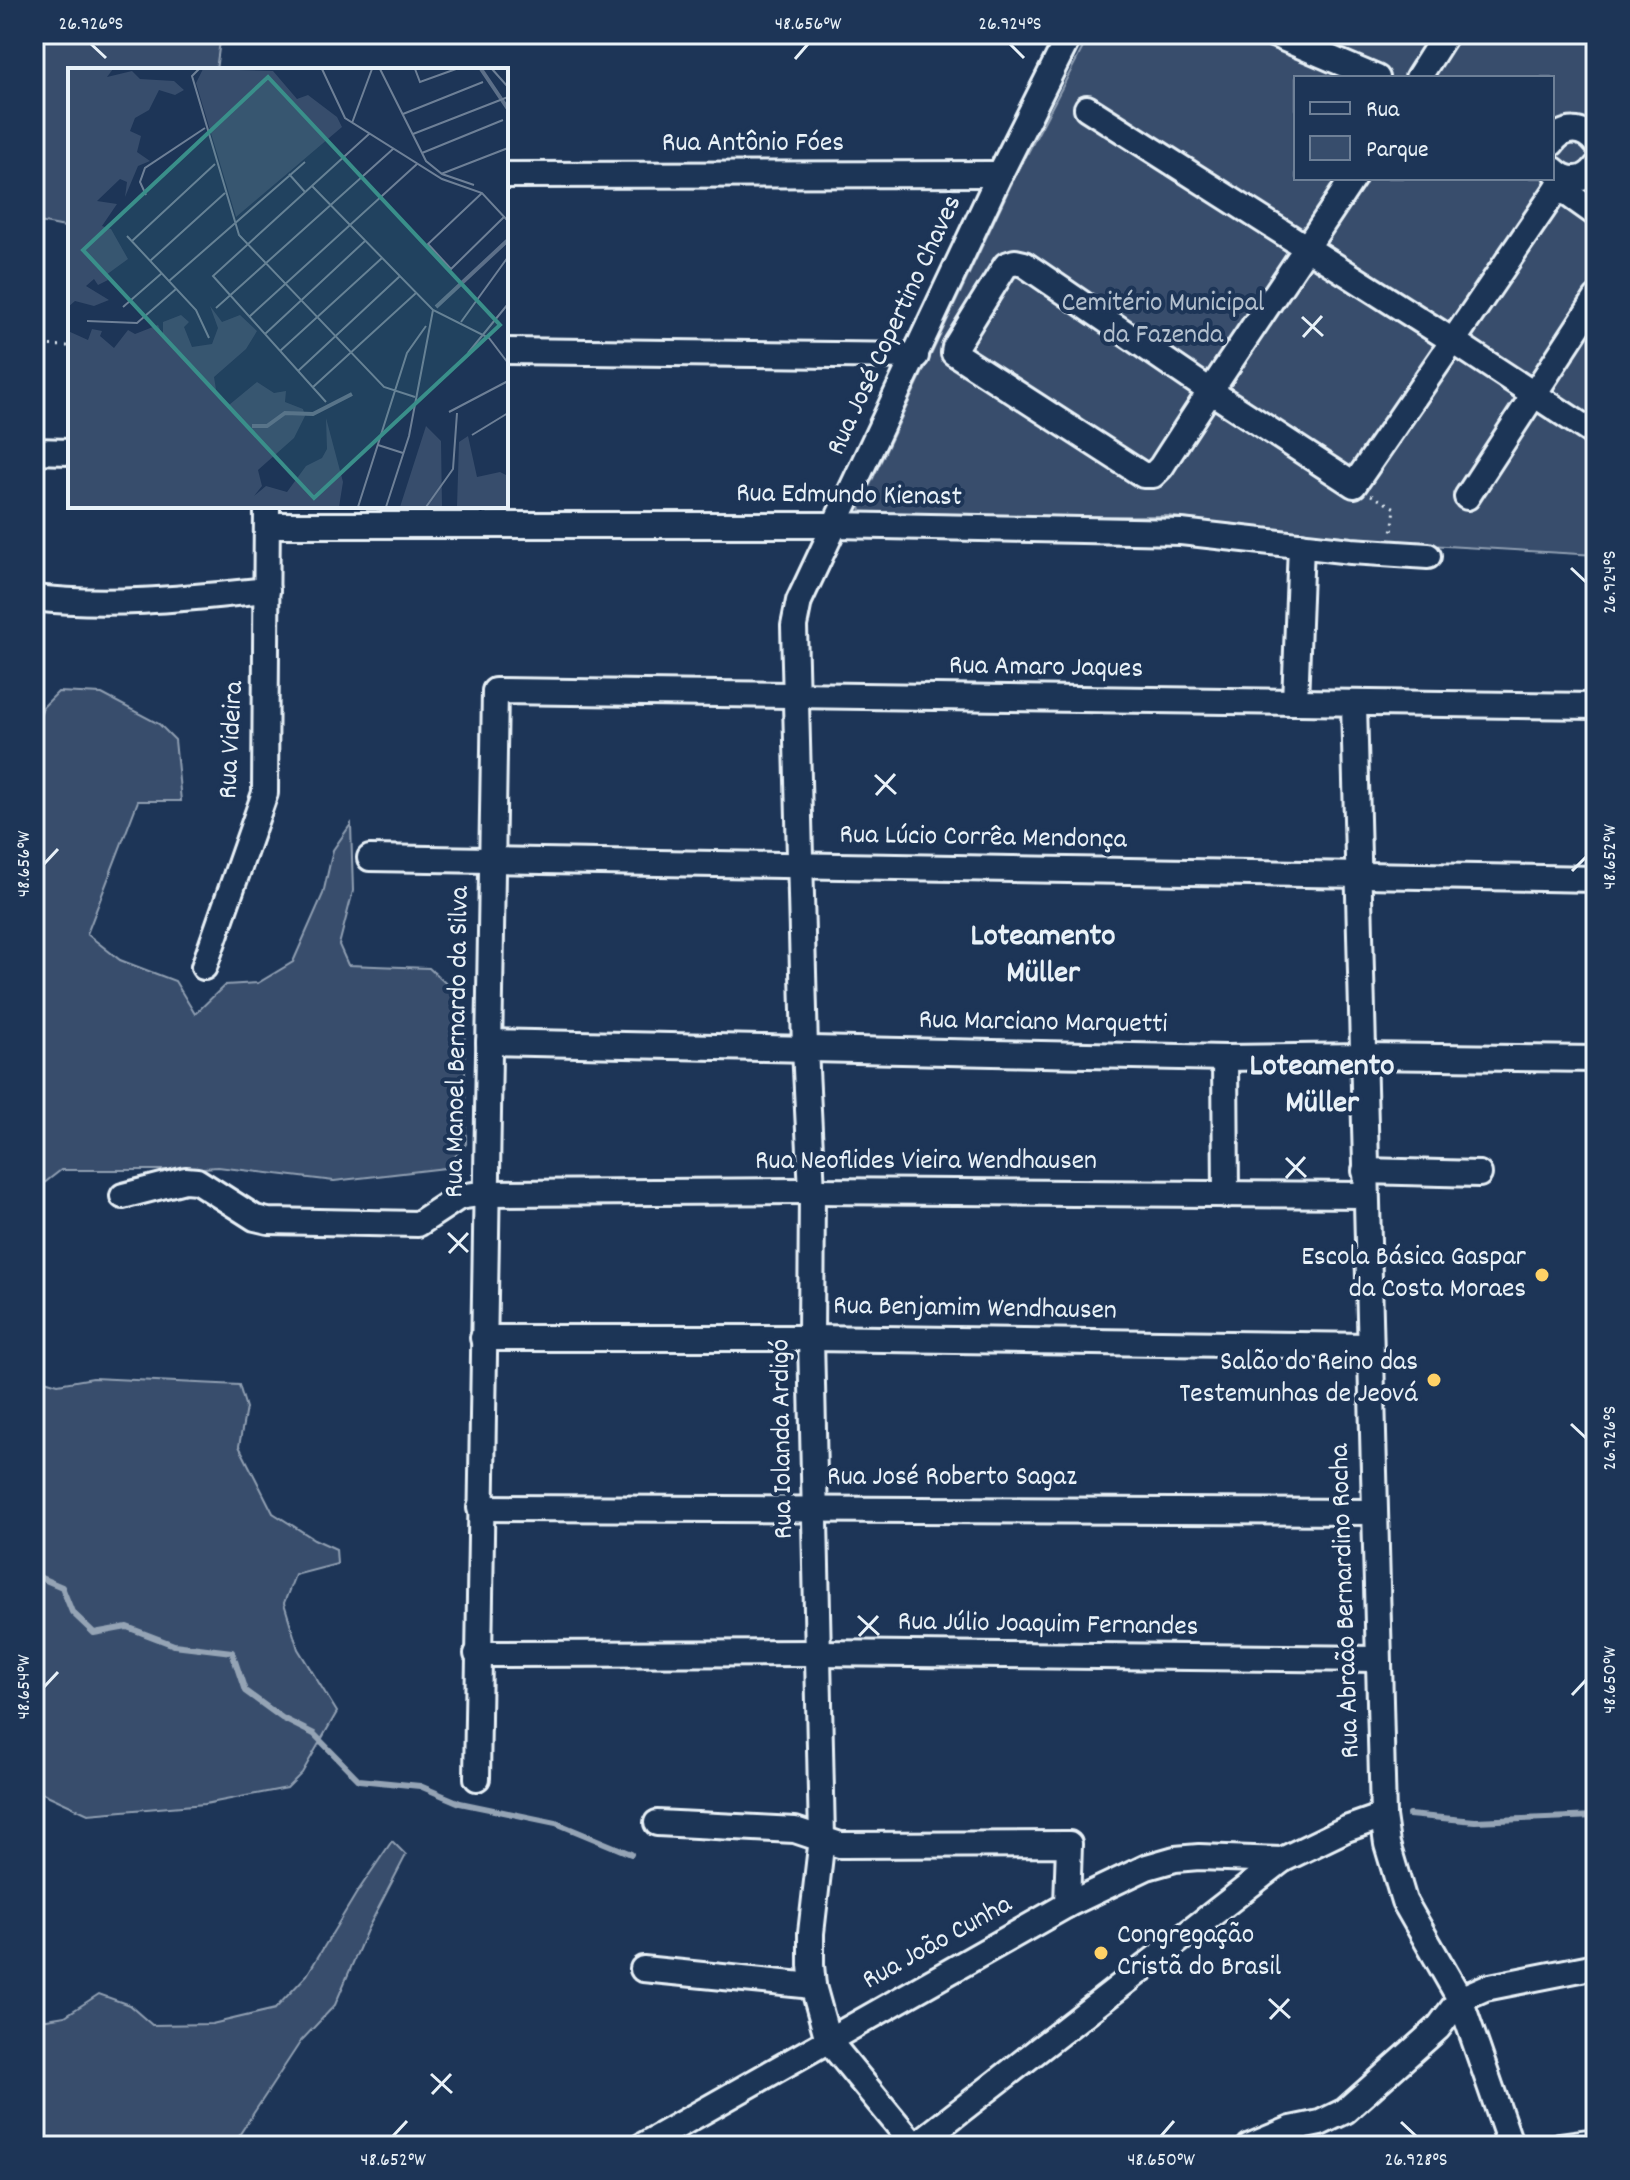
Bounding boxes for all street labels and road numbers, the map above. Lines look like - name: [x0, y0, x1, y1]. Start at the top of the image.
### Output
- street label: Rua Antônio Fóes: [662, 125, 844, 165]
- street label: Rua José Copertino Chaves: [818, 189, 974, 463]
- street label: Rua Edmundo Kienast: [736, 475, 962, 519]
- street label: Rua Amaro Jaques: [949, 647, 1143, 691]
- street label: Rua Videira: [210, 679, 256, 800]
- street label: Rua Lúcio Corrêa Mendonça: [839, 816, 1128, 862]
- street label: Rua Manoel Bernardo da Silva: [436, 885, 482, 1198]
- street label: Rua Marciano Marquetti: [918, 1002, 1168, 1046]
- street label: Rua Neoflides Vieira Wendhausen: [755, 1143, 1097, 1183]
- street label: Rua Benjamim Wendhausen: [833, 1288, 1117, 1332]
- street label: Rua Iolanda Ardigó: [762, 1338, 806, 1540]
- street label: Rua Abraão Bernardino Rocha: [1321, 1442, 1372, 1759]
- street label: Rua José Roberto Sagaz: [827, 1459, 1077, 1499]
- street label: Rua Júlio Joaquim Fernandes: [897, 1603, 1199, 1649]
- street label: Rua João Cunha: [856, 1886, 1021, 2002]

